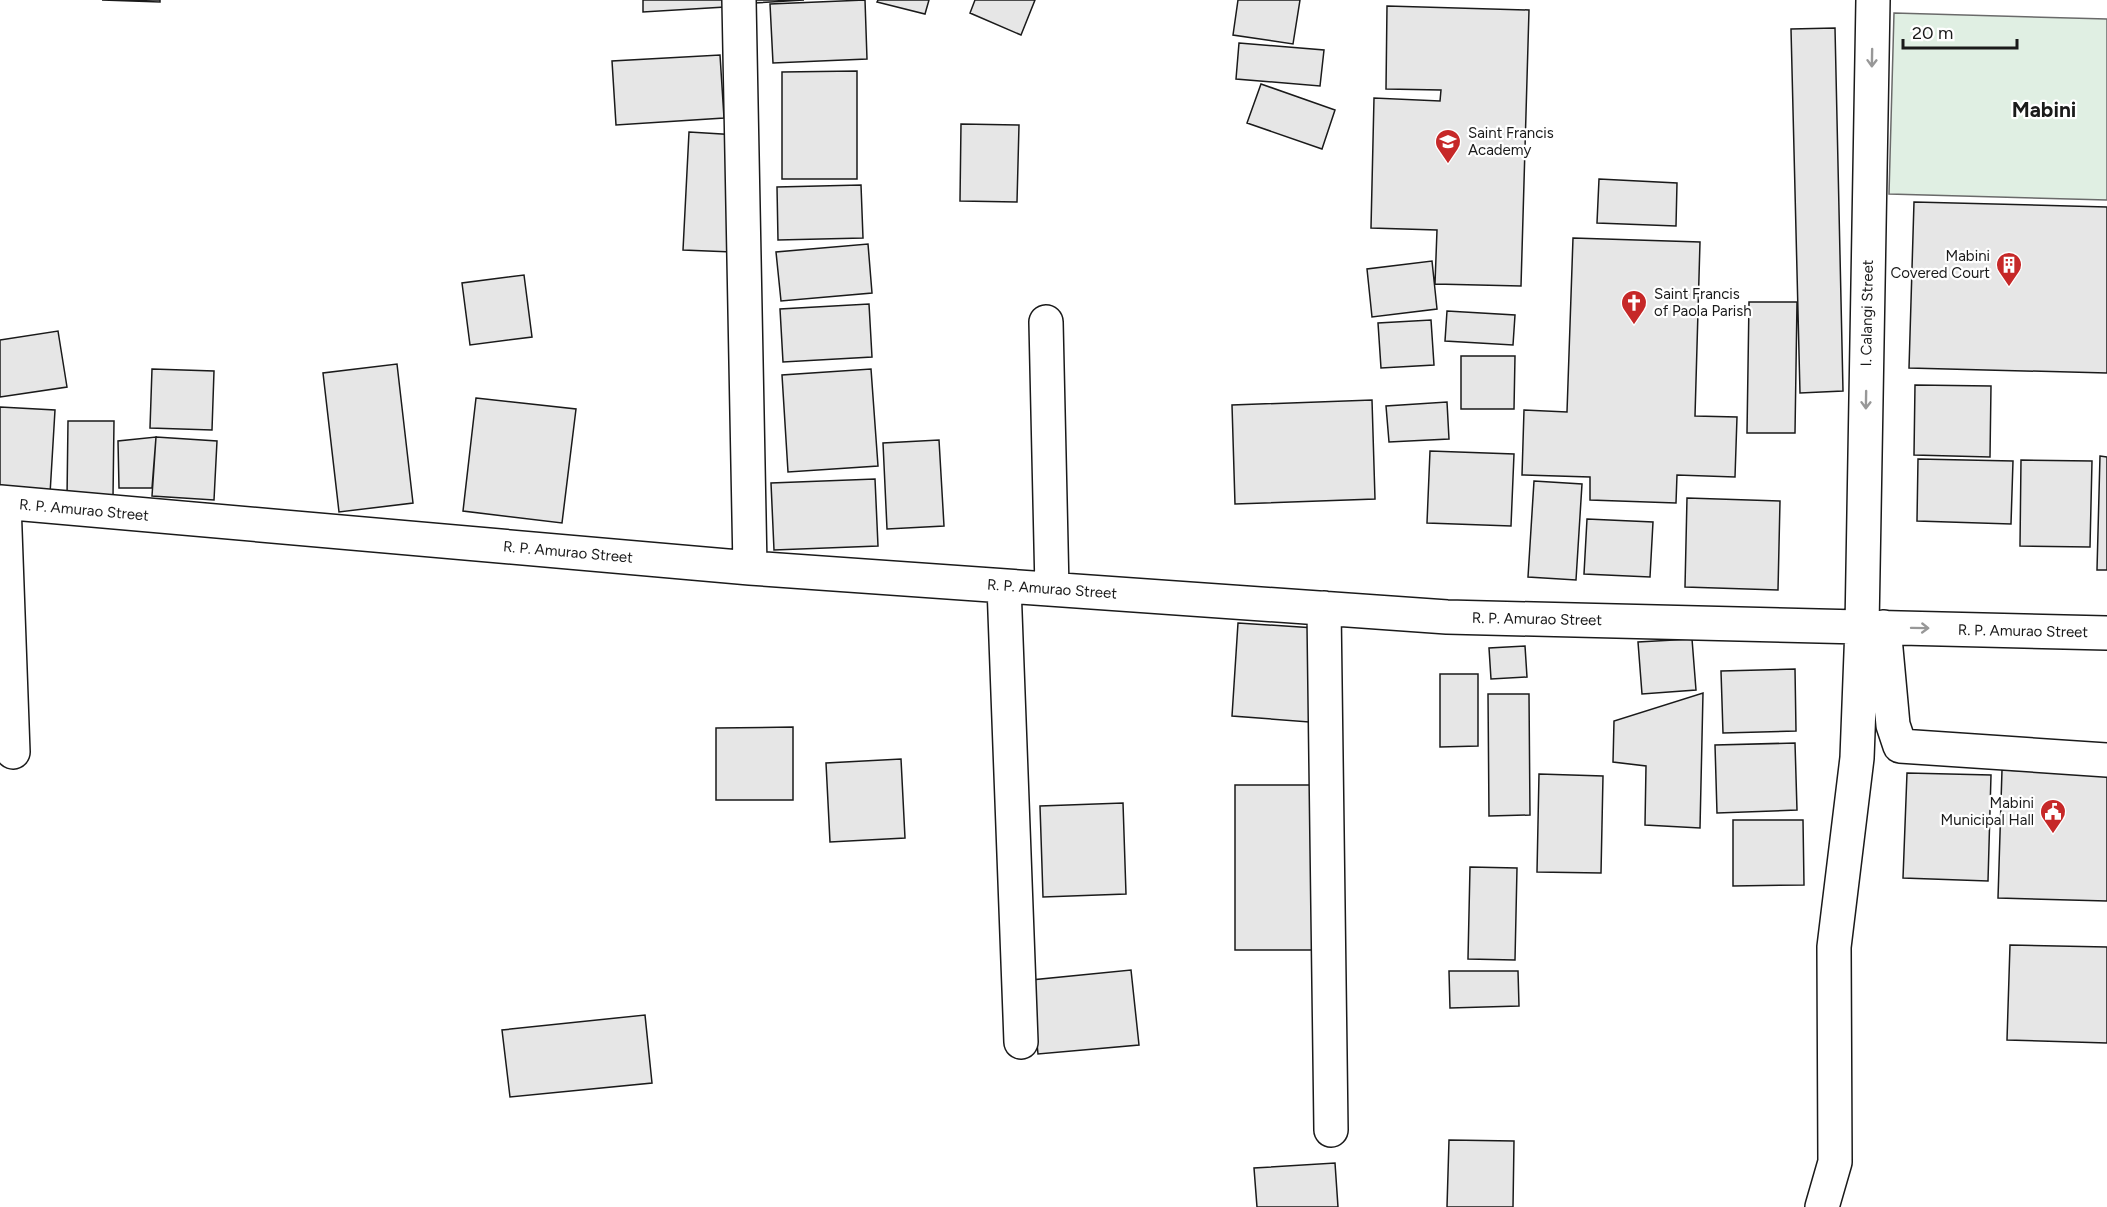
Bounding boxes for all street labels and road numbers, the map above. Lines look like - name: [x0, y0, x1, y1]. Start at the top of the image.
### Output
- street label: I. Calangi Street: [1857, 259, 1877, 366]
- street label: R. P. Amurao Street: [18, 495, 150, 525]
- street label: R. P. Amurao Street: [502, 537, 634, 567]
- street label: R. P. Amurao Street: [986, 575, 1118, 603]
- street label: R. P. Amurao Street: [1472, 609, 1603, 629]
- street label: R. P. Amurao Street: [1958, 621, 2089, 641]

